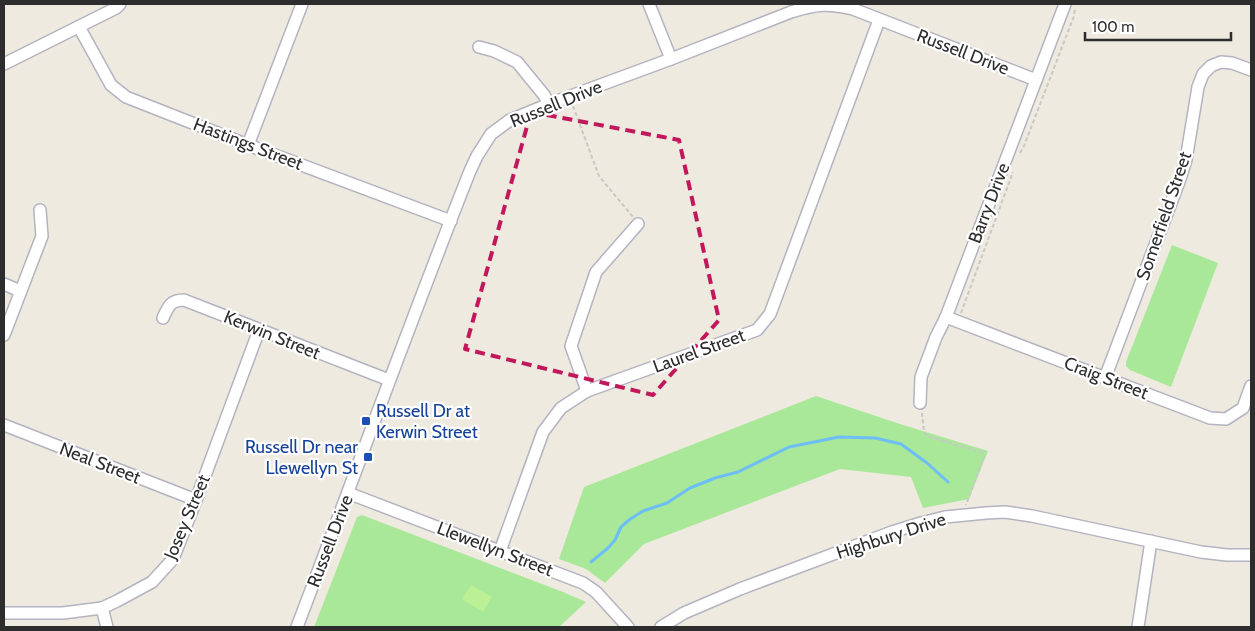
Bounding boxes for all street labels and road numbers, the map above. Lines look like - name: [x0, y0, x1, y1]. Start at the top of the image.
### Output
- street label: Russell Drive: [914, 24, 1012, 80]
- street label: Russell Drive: [507, 76, 605, 132]
- street label: Hastings Street: [190, 113, 306, 175]
- street label: Somerfield Street: [1132, 149, 1196, 283]
- street label: Barry Drive: [964, 160, 1014, 246]
- street label: Kerwin Street: [221, 306, 323, 364]
- street label: Laurel Street: [650, 324, 748, 378]
- street label: Craig Street: [1061, 352, 1151, 404]
- street label: Neal Street: [56, 438, 144, 488]
- street label: Josey Street: [159, 471, 215, 564]
- street label: Russell Drive: [302, 492, 358, 590]
- street label: Highbury Drive: [834, 508, 948, 564]
- street label: Llewellyn Street: [434, 517, 556, 581]

